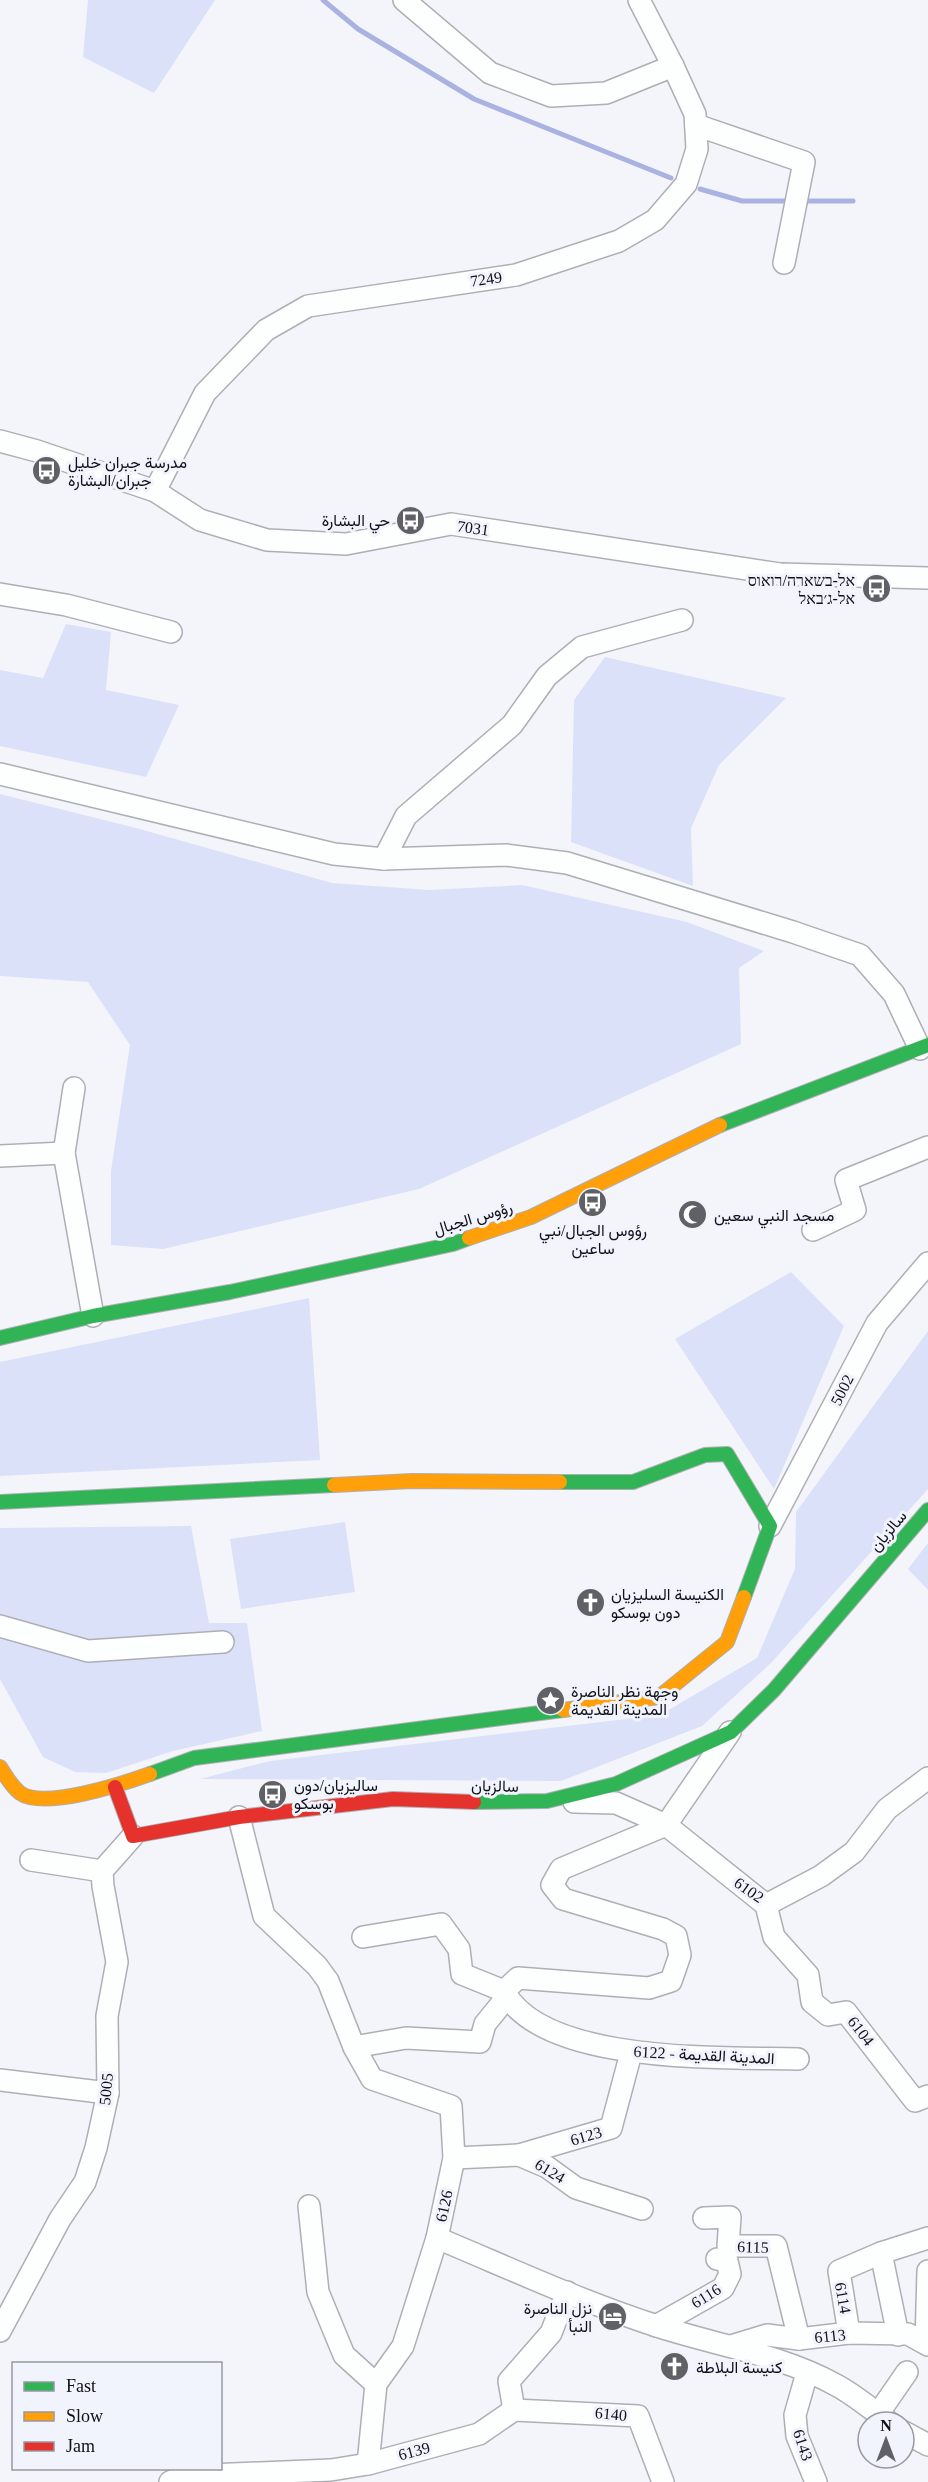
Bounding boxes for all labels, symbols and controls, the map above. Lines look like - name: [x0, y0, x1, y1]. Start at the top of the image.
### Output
- street label: 7249: [469, 268, 503, 290]
- place label: مدرسة جبران خليل جبران/البشارة: [68, 454, 187, 491]
- bus stop icon: مدرسة جبران خليل جبران/البشارة: [31, 455, 63, 487]
- bus stop icon: حي البشارة: [395, 504, 427, 536]
- place label: حي البشارة: [322, 512, 390, 534]
- street label: 7031: [456, 517, 490, 539]
- place label: אל-בשארה/רואוס אל-ג׳באל: [748, 572, 855, 607]
- bus stop icon: אל-בשארה/רואוס אל-ג׳באל: [860, 573, 892, 605]
- bus stop icon: رؤوس الجبال/نبي ساعين: [577, 1186, 609, 1218]
- street label: رؤوس الجبال: [432, 1198, 515, 1240]
- mosque icon: مسجد النبي سعين: [677, 1199, 709, 1231]
- place label: مسجد النبي سعين: [714, 1207, 834, 1229]
- place label: رؤوس الجبال/نبي ساعين: [539, 1222, 647, 1259]
- street label: 5002: [827, 1372, 857, 1408]
- street label: سالزيان: [866, 1507, 911, 1556]
- place label: الكنيسة السليزيان دون بوسكو: [611, 1586, 724, 1623]
- church icon: الكنيسة السليزيان دون بوسكو: [574, 1587, 606, 1619]
- place label: وجهة نظر الناصرة المدينة القديمة: [571, 1683, 678, 1719]
- place icon: وجهة نظر الناصرة المدينة القديمة: [534, 1684, 566, 1716]
- place label: ساليزيان/دون بوسكو: [294, 1777, 378, 1814]
- street label: سالزيان: [471, 1777, 519, 1797]
- bus stop icon: ساليزيان/دون بوسكو: [257, 1778, 289, 1810]
- street label: 6102: [731, 1874, 767, 1906]
- street label: 6104: [844, 2013, 878, 2049]
- street label: المدينة القديمة - 6122: [633, 2043, 775, 2068]
- street label: 5005: [96, 2072, 116, 2106]
- street label: 6123: [568, 2123, 604, 2149]
- street label: 6124: [532, 2155, 568, 2187]
- street label: 6126: [432, 2189, 456, 2223]
- street label: 6115: [737, 2238, 769, 2256]
- street label: 6116: [688, 2280, 724, 2312]
- street label: 6114: [832, 2281, 854, 2315]
- place label: نزل الناصرة النبأ: [524, 2300, 592, 2336]
- hotel icon: نزل الناصرة النبأ: [597, 2301, 629, 2333]
- street label: 6113: [813, 2326, 847, 2346]
- church icon: كنيسة البلاطة: [659, 2351, 691, 2383]
- place label: كنيسة البلاطة: [696, 2359, 782, 2377]
- legend: [12, 2362, 222, 2470]
- text: Fast: [66, 2376, 96, 2396]
- street label: 6140: [594, 2404, 628, 2424]
- text: Slow: [66, 2406, 103, 2426]
- north arrow: [856, 2410, 916, 2470]
- text: N: [880, 2417, 892, 2434]
- street label: 6143: [790, 2427, 816, 2463]
- text: Jam: [66, 2436, 95, 2456]
- street label: 6139: [396, 2439, 432, 2463]

